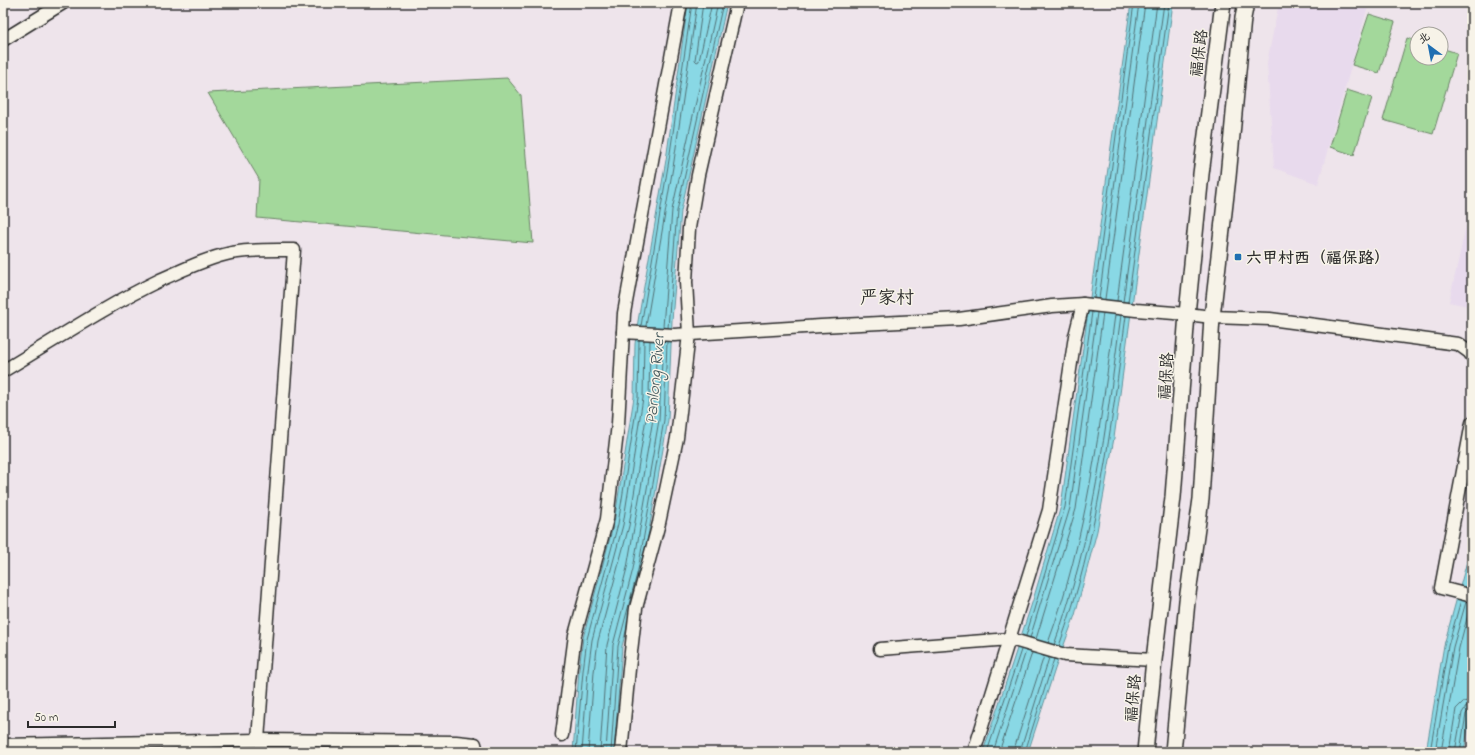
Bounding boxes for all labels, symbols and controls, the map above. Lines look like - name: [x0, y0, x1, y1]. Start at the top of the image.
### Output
- north arrow: [1409, 26, 1449, 66]
- street label: 福保路: [1185, 28, 1215, 79]
- text: 北: [1415, 29, 1433, 48]
- place label: 六甲村西（福保路）: [1246, 247, 1390, 271]
- marker: 六甲村西（福保路）: [1233, 252, 1243, 262]
- district label: 严家村: [860, 286, 914, 312]
- water label: Panlong River: [639, 330, 673, 426]
- street label: 福保路: [1153, 351, 1181, 401]
- street label: 福保路: [1120, 673, 1148, 723]
- scale bar: [28, 703, 115, 729]
- text: 50 m: [34, 709, 58, 727]

